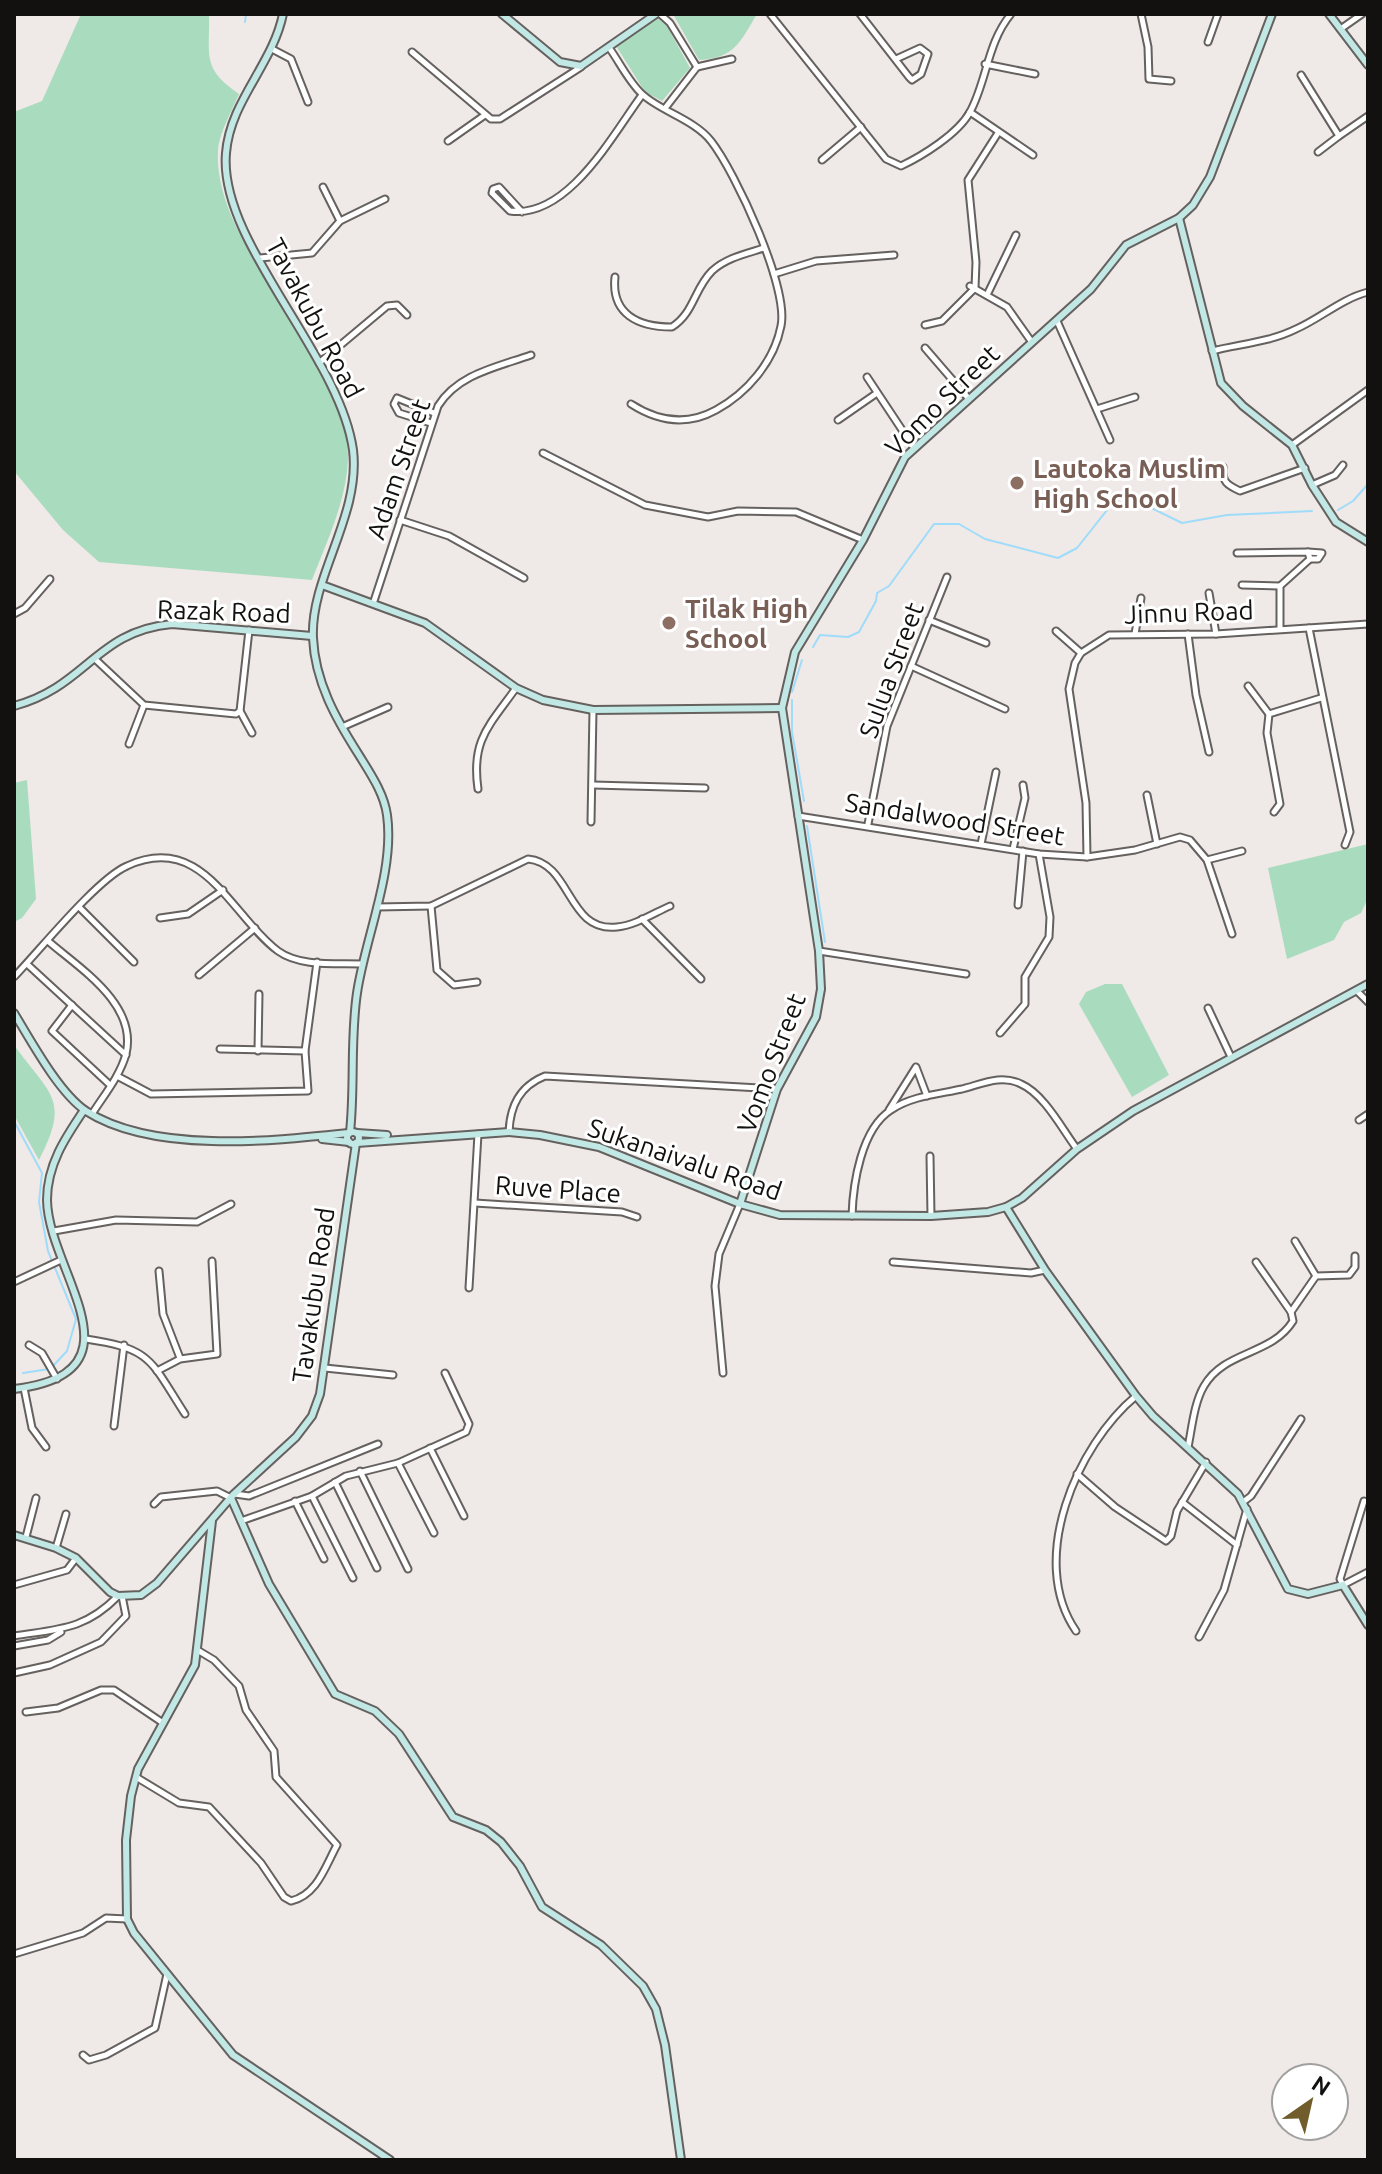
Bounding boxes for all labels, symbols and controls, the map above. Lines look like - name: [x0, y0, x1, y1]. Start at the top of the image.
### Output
- street label: Tavakubu Road: [261, 233, 369, 403]
- street label: Vomo Street: [879, 339, 1005, 461]
- street label: Adam Street: [360, 395, 436, 543]
- place label: Lautoka Muslim High School: [1033, 454, 1226, 513]
- marker: Lautoka Muslim High School: [1008, 474, 1026, 492]
- street label: Razak Road: [157, 594, 291, 628]
- place label: Tilak High School: [685, 594, 808, 653]
- street label: Jinnu Road: [1124, 595, 1254, 629]
- street label: Sulua Street: [853, 598, 929, 742]
- marker: Tilak High School: [660, 614, 678, 632]
- street label: Sandalwood Street: [843, 787, 1067, 851]
- street label: Vomo Street: [731, 989, 811, 1137]
- street label: Sukanaivalu Road: [584, 1112, 786, 1206]
- street label: Ruve Place: [494, 1170, 622, 1208]
- street label: Tavakubu Road: [286, 1205, 340, 1385]
- north arrow: [1270, 2062, 1350, 2142]
- text: N: [1308, 2070, 1335, 2100]

